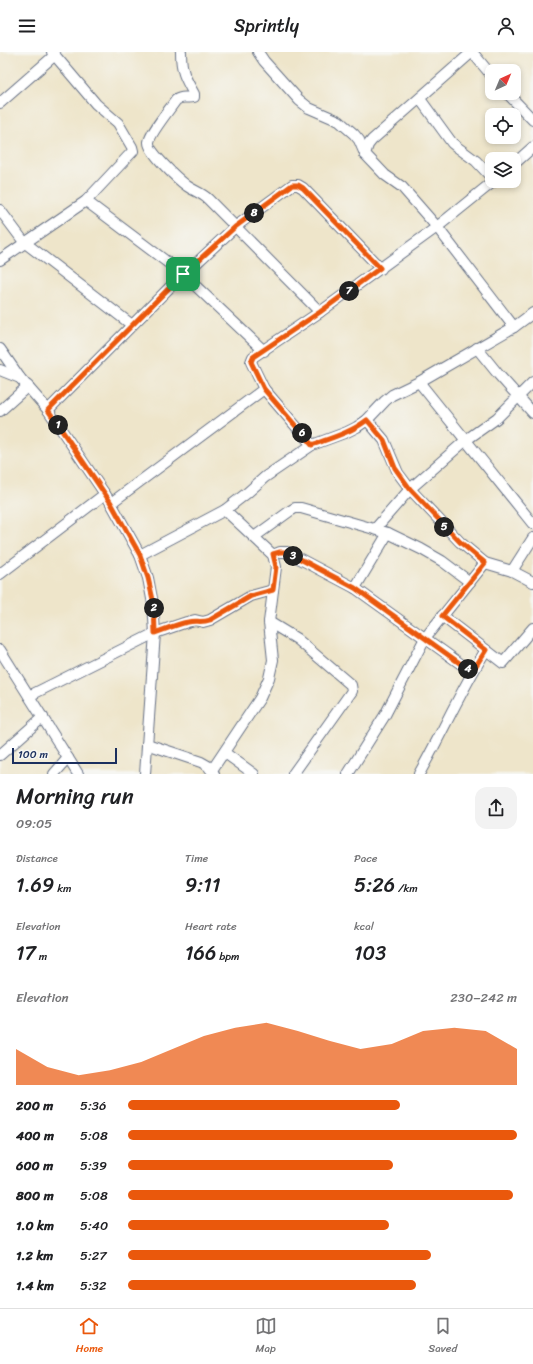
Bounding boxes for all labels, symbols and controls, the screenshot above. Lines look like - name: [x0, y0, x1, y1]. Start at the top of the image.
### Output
- text: Sprintly: [234, 10, 299, 42]
- icon: menu: [16, 15, 38, 37]
- icon: person: [495, 15, 517, 37]
- north arrow: [485, 64, 521, 100]
- map controls: [485, 64, 521, 188]
- button: locate: [485, 108, 521, 144]
- button: layers: [485, 152, 521, 188]
- pin: 8: [244, 203, 264, 223]
- text: 8: [251, 203, 257, 222]
- pin: [166, 257, 200, 291]
- icon: arrive: [172, 263, 194, 285]
- pin: 7: [339, 281, 359, 301]
- text: 7: [346, 281, 352, 300]
- pin: 1: [48, 415, 68, 435]
- text: 1: [56, 415, 60, 434]
- pin: 6: [292, 423, 312, 443]
- text: 6: [299, 423, 305, 442]
- pin: 5: [434, 517, 454, 537]
- text: 5: [441, 517, 447, 536]
- pin: 3: [283, 546, 303, 566]
- text: 3: [290, 546, 296, 565]
- pin: 2: [144, 598, 164, 618]
- text: 2: [151, 598, 157, 617]
- pin: 4: [458, 659, 478, 679]
- text: 4: [465, 659, 471, 678]
- text: 100 m: [18, 745, 48, 764]
- scale bar: [12, 746, 117, 765]
- text: Morning run: [16, 777, 134, 816]
- button: share: [475, 787, 517, 829]
- text: 09:05: [16, 812, 52, 835]
- text: Distance: [16, 849, 58, 868]
- text: Time: [185, 849, 208, 868]
- text: Pace: [354, 849, 377, 868]
- text: 1.69: [16, 868, 54, 903]
- text: 9:11: [185, 868, 220, 903]
- text: 5:26: [354, 868, 395, 903]
- text: km: [54, 879, 71, 898]
- text: /km: [395, 879, 418, 898]
- text: Elevation: [16, 917, 61, 936]
- text: Heart rate: [185, 917, 237, 936]
- text: kcal: [354, 917, 374, 936]
- text: 17: [16, 936, 36, 971]
- text: 166: [185, 936, 216, 971]
- text: 103: [354, 936, 386, 971]
- text: m: [36, 947, 47, 966]
- text: bpm: [216, 947, 239, 966]
- text: Elevation: [16, 986, 69, 1009]
- text: 230–242 m: [450, 986, 517, 1009]
- text: 200 m: [16, 1094, 53, 1117]
- text: 5:36: [80, 1094, 106, 1117]
- text: 400 m: [16, 1124, 54, 1147]
- text: 5:08: [80, 1124, 108, 1147]
- text: 600 m: [16, 1154, 53, 1177]
- text: 5:39: [80, 1154, 107, 1177]
- text: 800 m: [16, 1184, 54, 1207]
- text: 5:08: [80, 1184, 108, 1207]
- text: 1.0 km: [16, 1214, 54, 1237]
- text: 5:40: [80, 1214, 108, 1237]
- text: 1.2 km: [16, 1244, 53, 1267]
- text: 5:27: [80, 1244, 107, 1267]
- text: 1.4 km: [16, 1274, 54, 1297]
- text: 5:32: [80, 1274, 107, 1297]
- tab: Home: [76, 1315, 103, 1358]
- tab: Map: [255, 1315, 277, 1358]
- tab: Saved: [428, 1315, 457, 1358]

